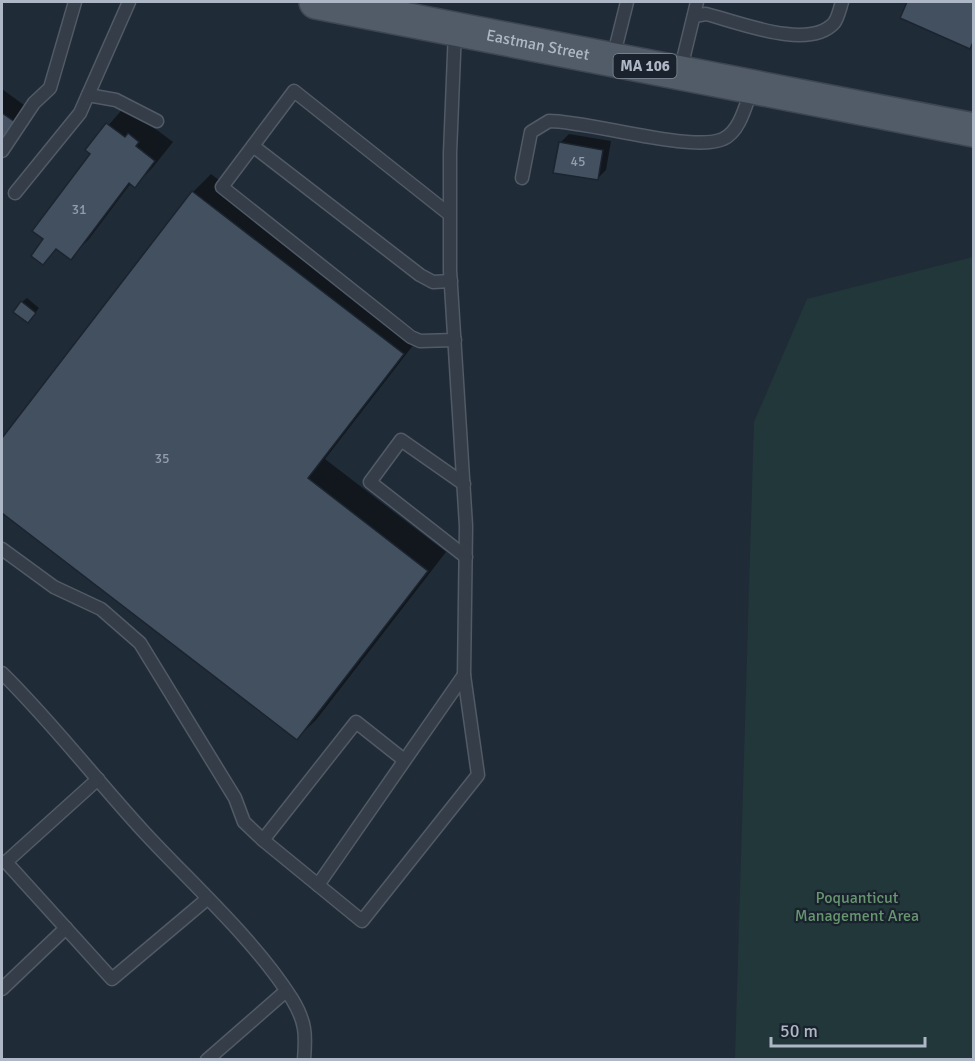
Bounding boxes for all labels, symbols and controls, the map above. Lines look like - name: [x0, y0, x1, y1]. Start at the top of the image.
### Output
- street label: Eastman Street: [485, 25, 591, 65]
- road number: MA 106: [614, 54, 676, 78]
- house number: 45: [570, 153, 586, 170]
- house number: 31: [71, 201, 87, 218]
- house number: 35: [154, 450, 170, 467]
- park label: Poquanticut Management Area: [795, 888, 919, 926]
- scale bar: [771, 1010, 926, 1048]
- text: 50 m: [780, 1020, 818, 1042]

